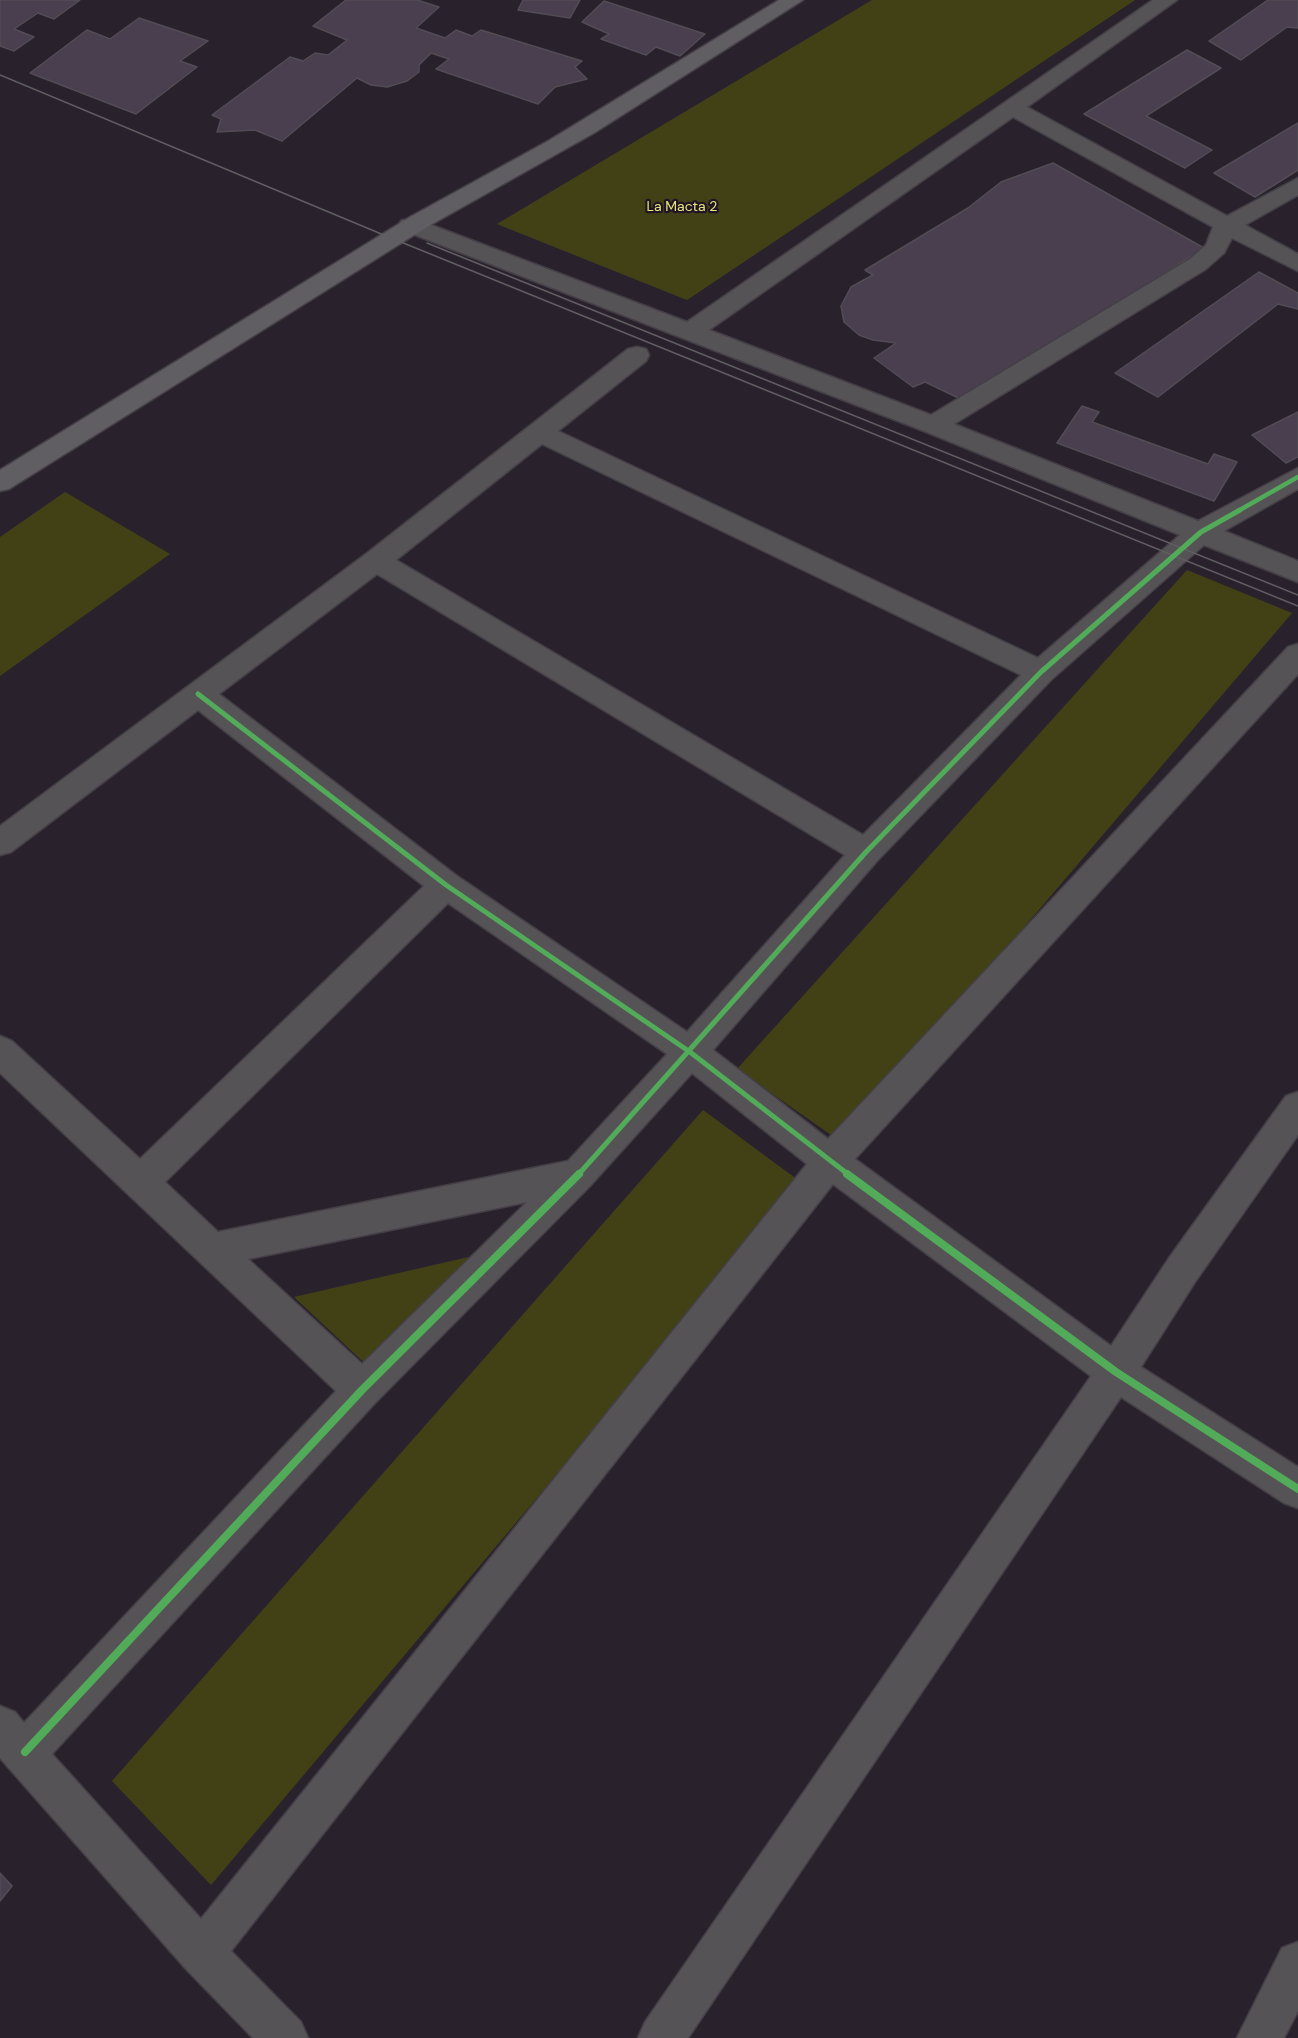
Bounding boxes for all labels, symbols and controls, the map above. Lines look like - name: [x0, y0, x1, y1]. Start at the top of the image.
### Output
- park label: La Macta 2: [647, 199, 717, 215]

